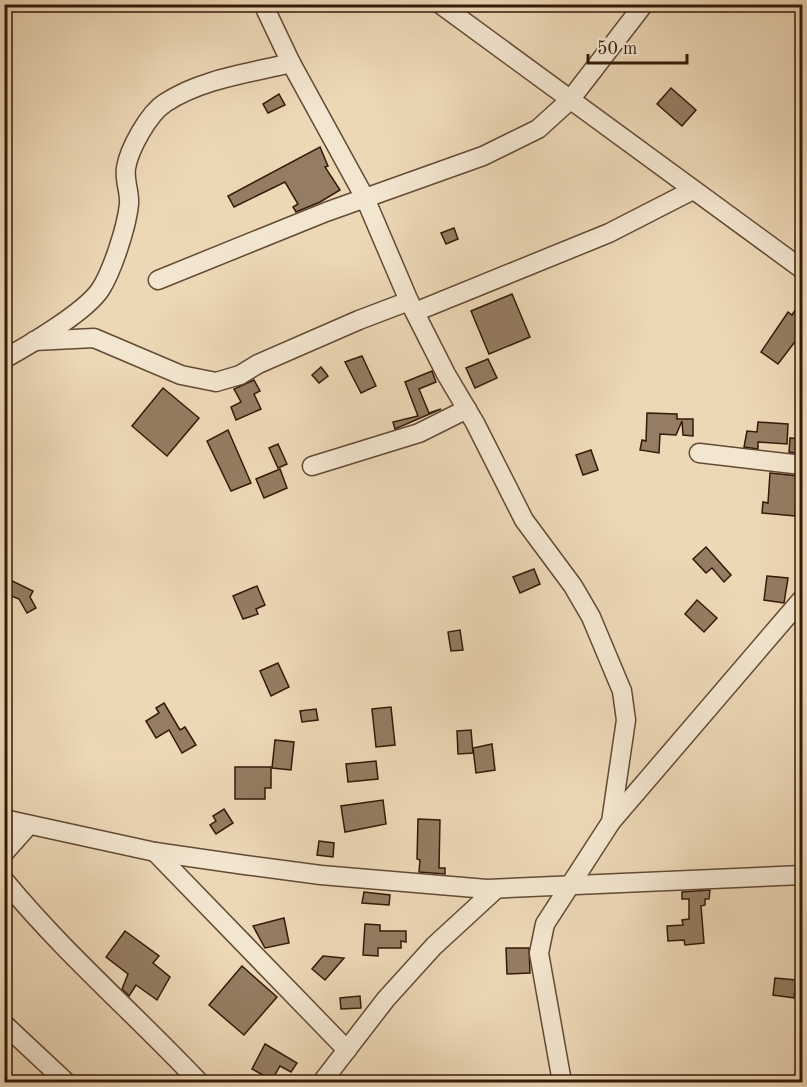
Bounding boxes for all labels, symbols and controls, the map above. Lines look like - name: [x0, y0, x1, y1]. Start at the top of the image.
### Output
- scale bar: [588, 27, 687, 65]
- text: 50 m: [597, 40, 637, 58]

